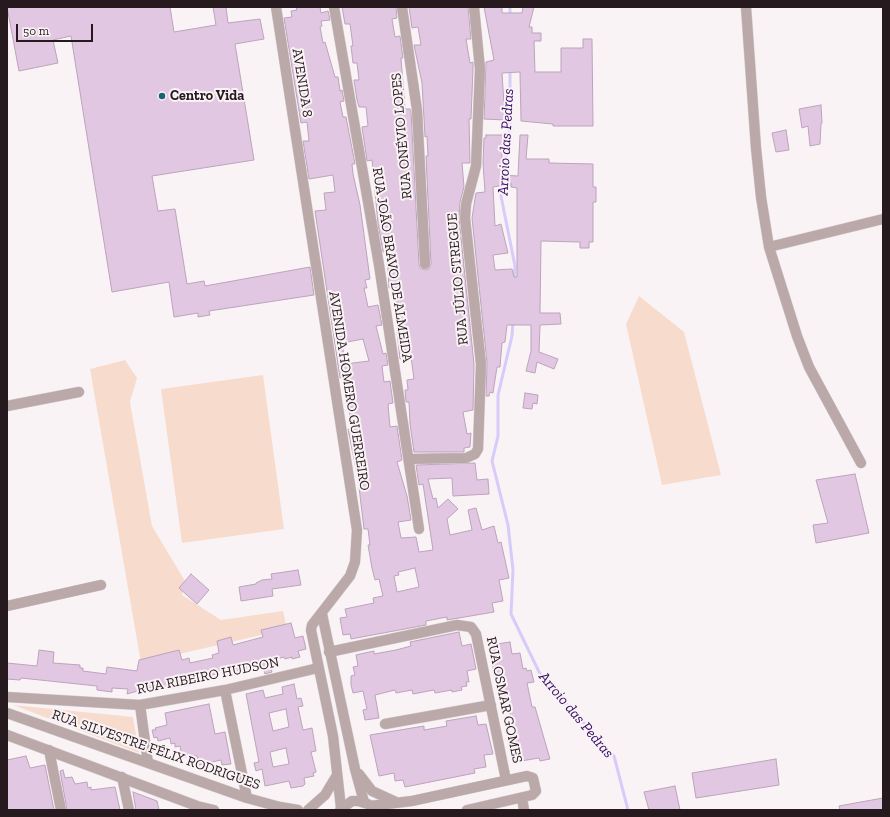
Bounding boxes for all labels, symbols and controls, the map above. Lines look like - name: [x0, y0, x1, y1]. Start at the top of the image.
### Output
- scale bar: [18, 16, 95, 42]
- text: 50 m: [23, 24, 49, 38]
- street label: AVENIDA 8: [288, 47, 316, 119]
- street label: RUA ONÉVIO LOPES: [388, 72, 416, 200]
- place label: Centro Vida: [170, 88, 244, 104]
- water label: Arroio das Pedras: [494, 88, 518, 196]
- marker: Centro Vida: [157, 91, 167, 101]
- street label: RUA JOÃO BRAVO DE ALMEIDA: [368, 166, 416, 364]
- street label: RUA JÚLIO STREGUE: [444, 212, 472, 346]
- street label: AVENIDA HOMERO GUERREIRO: [325, 290, 373, 492]
- street label: RUA OSMAR GOMES: [482, 635, 526, 765]
- street label: RUA RIBEIRO HUDSON: [135, 654, 281, 698]
- water label: Arroio das Pedras: [535, 668, 617, 762]
- street label: RUA SILVESTRE FÉLIX RODRIGUES: [50, 706, 262, 794]

